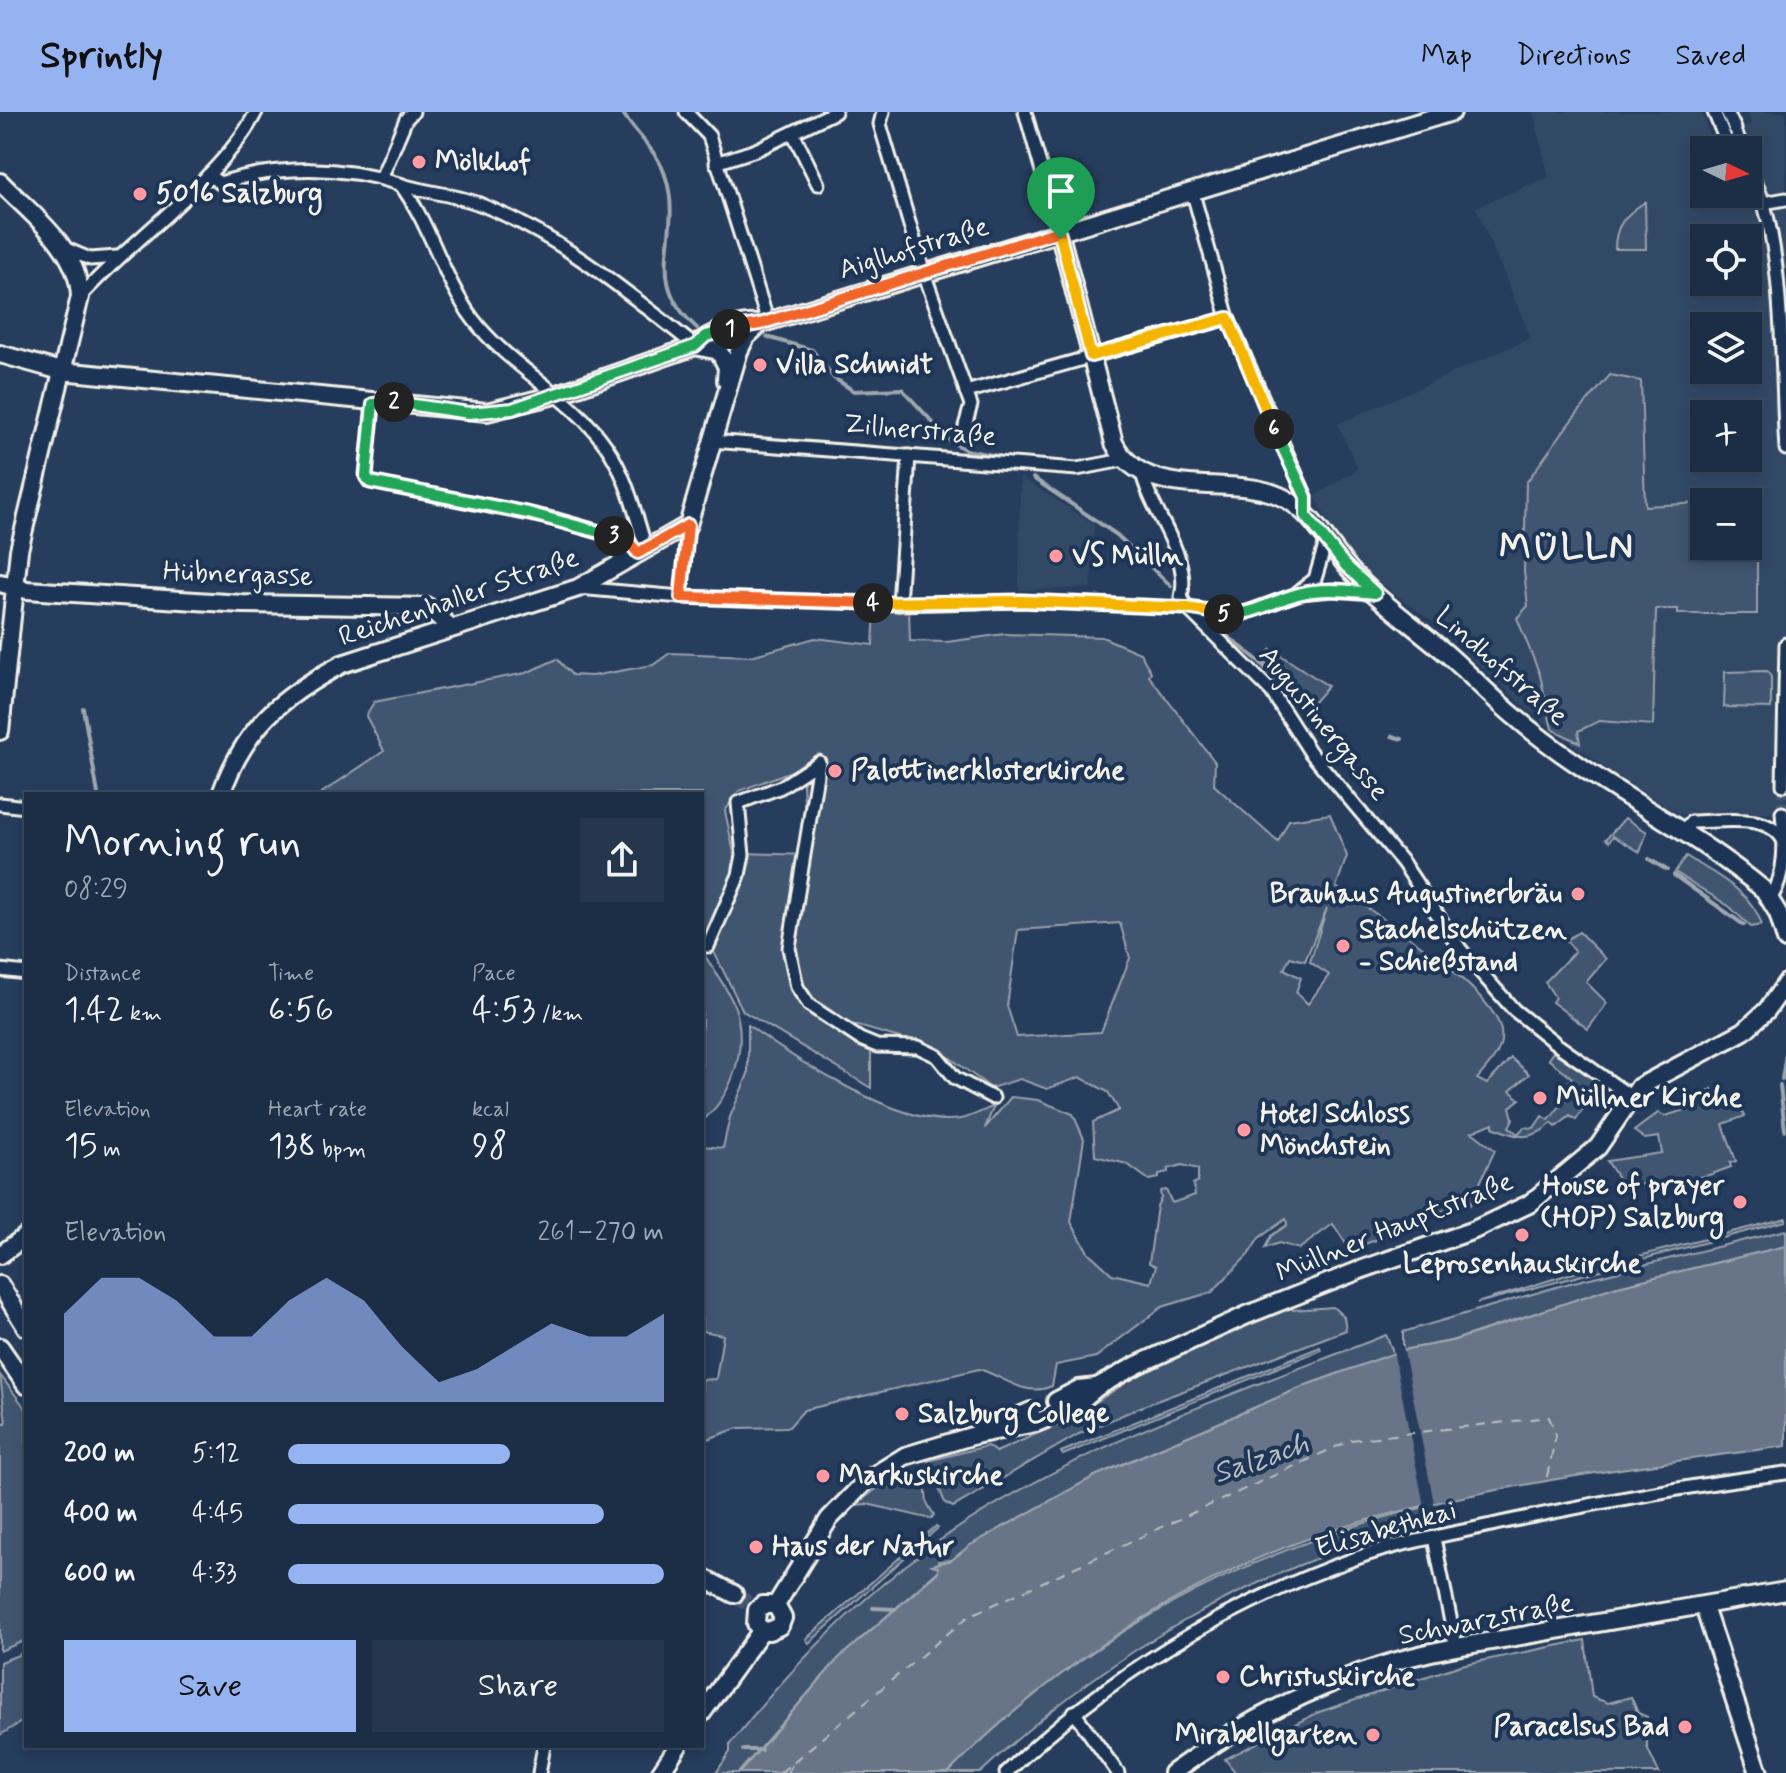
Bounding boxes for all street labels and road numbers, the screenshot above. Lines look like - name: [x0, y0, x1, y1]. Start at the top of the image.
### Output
- street label: Aiglhofstraße: [834, 209, 994, 289]
- street label: Zillnerstraße: [842, 406, 998, 456]
- street label: Reichenhaller Straße: [334, 540, 584, 656]
- street label: Hübnergasse: [162, 554, 314, 596]
- street label: Lindhofstraße: [1427, 599, 1575, 735]
- street label: Augustinergasse: [1248, 639, 1397, 810]
- street label: Müllner Hauptstraße: [1271, 1164, 1519, 1292]
- street label: Elisabethkai: [1311, 1492, 1461, 1568]
- street label: Schwarzstraße: [1395, 1585, 1577, 1655]

